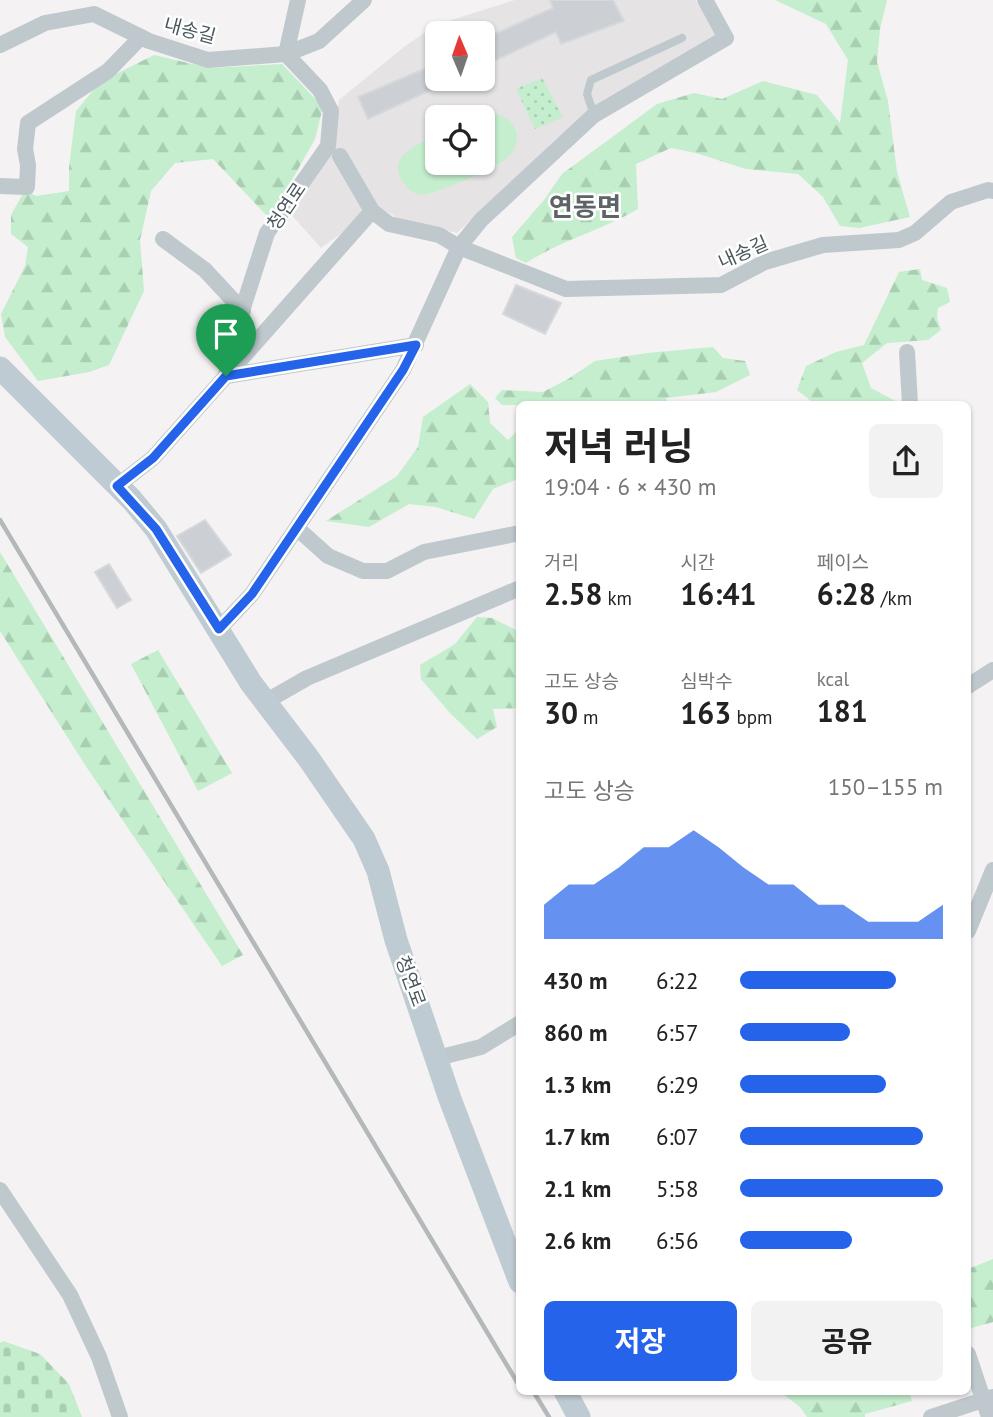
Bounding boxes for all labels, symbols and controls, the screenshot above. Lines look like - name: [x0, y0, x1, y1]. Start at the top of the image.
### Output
- street label: 내송길: [162, 12, 218, 48]
- north arrow: [425, 21, 495, 91]
- map controls: [425, 21, 495, 175]
- button: locate: [425, 105, 495, 175]
- street label: 청연로: [261, 178, 311, 234]
- district label: 연동면: [549, 190, 621, 223]
- street label: 내송길: [714, 230, 772, 274]
- pin: [196, 304, 256, 376]
- icon: arrive: [207, 315, 245, 353]
- text: 저녁 러닝: [544, 421, 693, 470]
- button: share: [869, 424, 943, 498]
- text: 19:04 · 6 × 430 m: [544, 472, 716, 501]
- text: 거리: [544, 550, 579, 574]
- text: 시간: [680, 550, 715, 574]
- text: 페이스: [817, 550, 869, 574]
- text: 2.58: [544, 574, 602, 613]
- text: 16:41: [680, 574, 756, 613]
- text: 6:28: [817, 574, 876, 613]
- text: km: [602, 586, 632, 610]
- text: /km: [876, 586, 912, 610]
- text: kcal: [817, 667, 849, 691]
- text: 고도 상승: [544, 669, 619, 693]
- text: 심박수: [680, 669, 733, 693]
- text: 181: [817, 691, 868, 730]
- text: 30: [544, 693, 578, 732]
- text: 163: [680, 693, 731, 732]
- text: m: [578, 705, 599, 729]
- text: bpm: [731, 705, 772, 729]
- text: 150–155 m: [828, 772, 943, 801]
- text: 고도 상승: [544, 776, 635, 805]
- street label: 청연로: [391, 952, 431, 1010]
- text: 430 m: [544, 966, 607, 995]
- text: 6:22: [656, 966, 699, 995]
- text: 860 m: [544, 1018, 607, 1047]
- text: 6:57: [656, 1018, 699, 1047]
- text: 1.3 km: [544, 1070, 611, 1099]
- text: 6:29: [656, 1070, 699, 1099]
- text: 1.7 km: [544, 1122, 610, 1151]
- text: 6:07: [656, 1122, 699, 1151]
- text: 2.1 km: [544, 1174, 611, 1203]
- text: 5:58: [656, 1174, 699, 1203]
- text: 2.6 km: [544, 1226, 611, 1255]
- text: 6:56: [656, 1226, 699, 1255]
- button: 저장: [544, 1301, 737, 1381]
- button: 공유: [751, 1301, 943, 1381]

